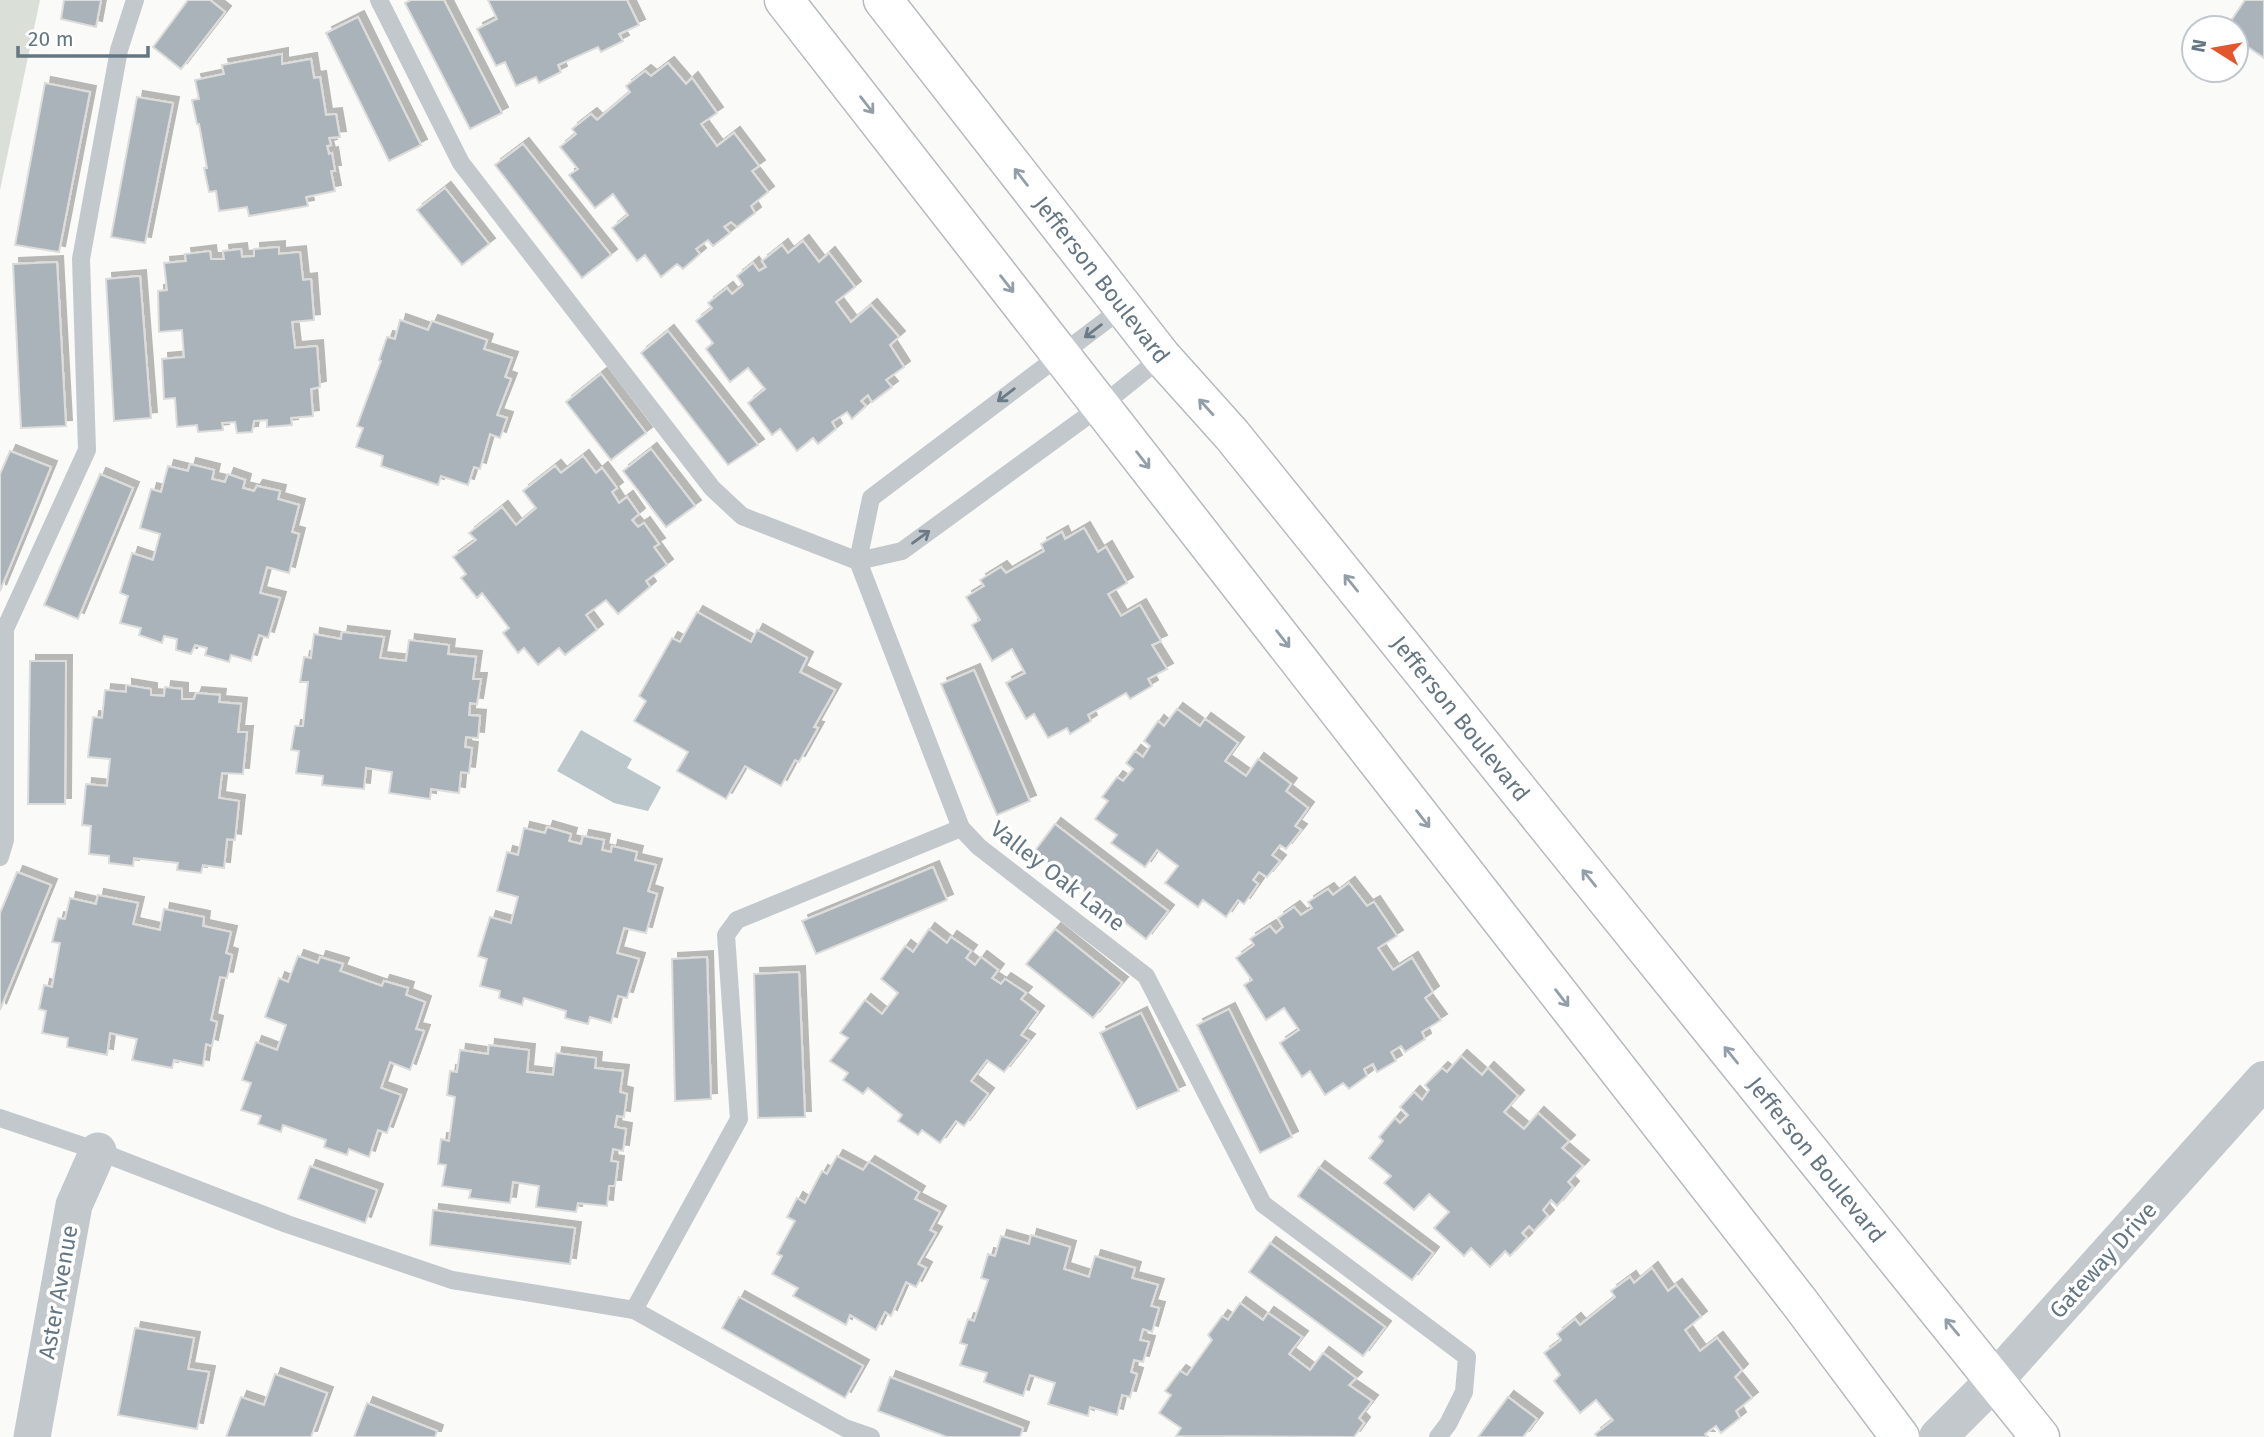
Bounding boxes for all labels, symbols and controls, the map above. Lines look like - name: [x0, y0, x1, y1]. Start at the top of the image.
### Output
- scale bar: [18, 14, 147, 58]
- north arrow: [2180, 14, 2250, 84]
- text: 20 m: [28, 26, 74, 52]
- text: N: [2186, 37, 2211, 54]
- one-way arrow: [859, 95, 874, 114]
- one-way arrow: [1013, 168, 1028, 187]
- street label: Jefferson Boulevard: [1027, 190, 1176, 369]
- one-way arrow: [999, 275, 1014, 293]
- one-way arrow: [1084, 323, 1103, 338]
- one-way arrow: [998, 387, 1016, 402]
- one-way arrow: [1198, 399, 1215, 416]
- one-way arrow: [1136, 450, 1151, 468]
- one-way arrow: [911, 530, 930, 545]
- one-way arrow: [1343, 574, 1359, 592]
- one-way arrow: [1276, 629, 1291, 648]
- street label: Jefferson Boulevard: [1385, 630, 1536, 807]
- one-way arrow: [1415, 809, 1430, 827]
- street label: Valley Oak Lane: [985, 815, 1131, 937]
- one-way arrow: [1581, 869, 1596, 888]
- one-way arrow: [1555, 989, 1570, 1007]
- one-way arrow: [1724, 1047, 1739, 1065]
- street label: Jefferson Boulevard: [1741, 1071, 1892, 1248]
- street label: Gateway Drive: [2043, 1196, 2163, 1324]
- street label: Aster Avenue: [32, 1223, 84, 1361]
- one-way arrow: [1944, 1319, 1960, 1337]

